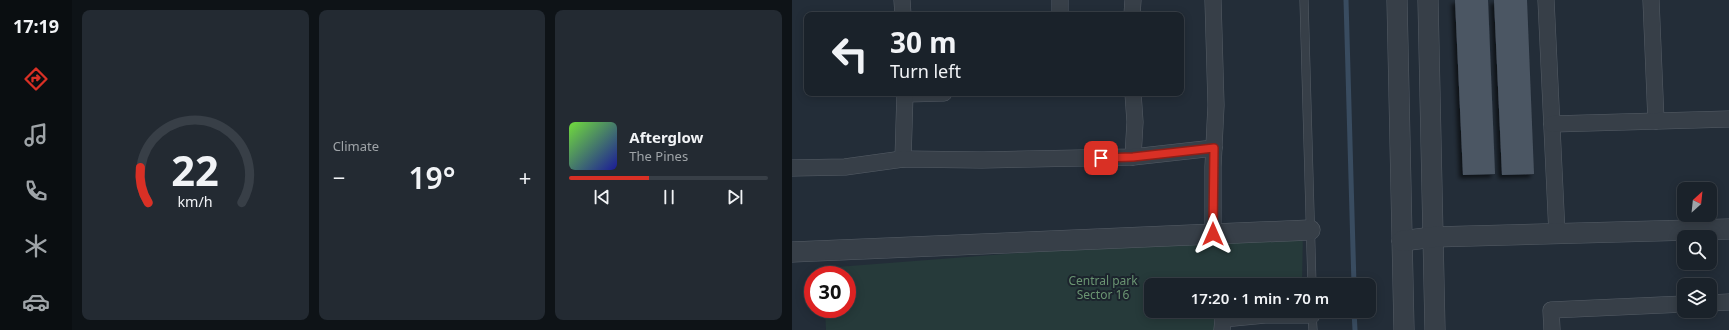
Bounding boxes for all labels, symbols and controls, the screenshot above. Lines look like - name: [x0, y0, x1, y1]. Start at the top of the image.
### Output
- text: 17:19: [13, 14, 59, 38]
- text: 30 m: [890, 23, 957, 61]
- icon: left: [824, 28, 876, 80]
- text: Turn left: [890, 59, 961, 83]
- icon: directions: [22, 65, 50, 93]
- icon: music: [22, 121, 50, 149]
- text: Afterglow: [629, 127, 703, 147]
- text: Climate: [333, 137, 379, 155]
- pin: [1084, 141, 1118, 175]
- text: 22: [172, 142, 219, 198]
- text: The Pines: [629, 147, 688, 165]
- icon: arrive: [1090, 147, 1112, 169]
- text: 19°: [408, 157, 456, 198]
- text: −: [333, 162, 345, 192]
- text: +: [519, 162, 531, 192]
- icon: phone: [22, 177, 50, 205]
- north arrow: [1677, 182, 1717, 222]
- map controls: [1677, 182, 1717, 318]
- icon: previous: [591, 186, 613, 208]
- icon: pause: [658, 186, 680, 208]
- icon: next: [724, 186, 746, 208]
- text: km/h: [178, 192, 213, 211]
- position arrow: [1192, 213, 1234, 255]
- button: search: [1677, 230, 1717, 270]
- icon: climate: [22, 232, 50, 260]
- speed limit sign: 30: [804, 266, 856, 318]
- park label: Central park Sector 16: [1068, 272, 1138, 303]
- button: layers: [1677, 278, 1717, 318]
- icon: car: [22, 288, 50, 316]
- text: 17:20 · 1 min · 70 m: [1191, 288, 1329, 308]

